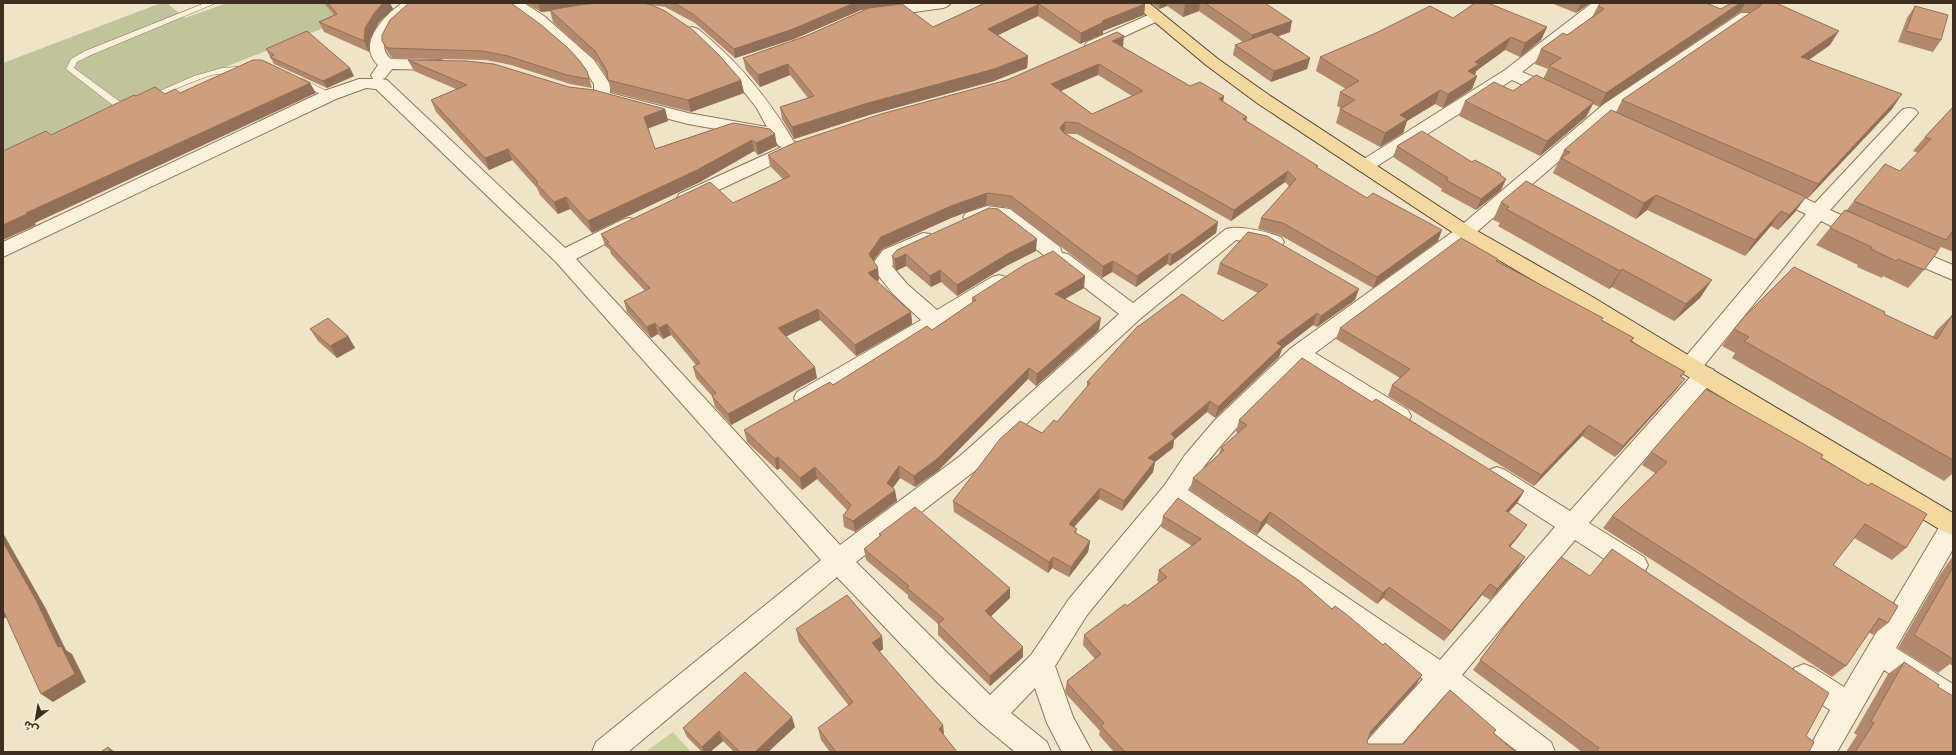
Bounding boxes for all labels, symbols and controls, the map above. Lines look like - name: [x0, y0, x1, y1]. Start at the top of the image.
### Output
- north arrow: [16, 699, 56, 739]
- text: ش: [21, 718, 41, 737]

